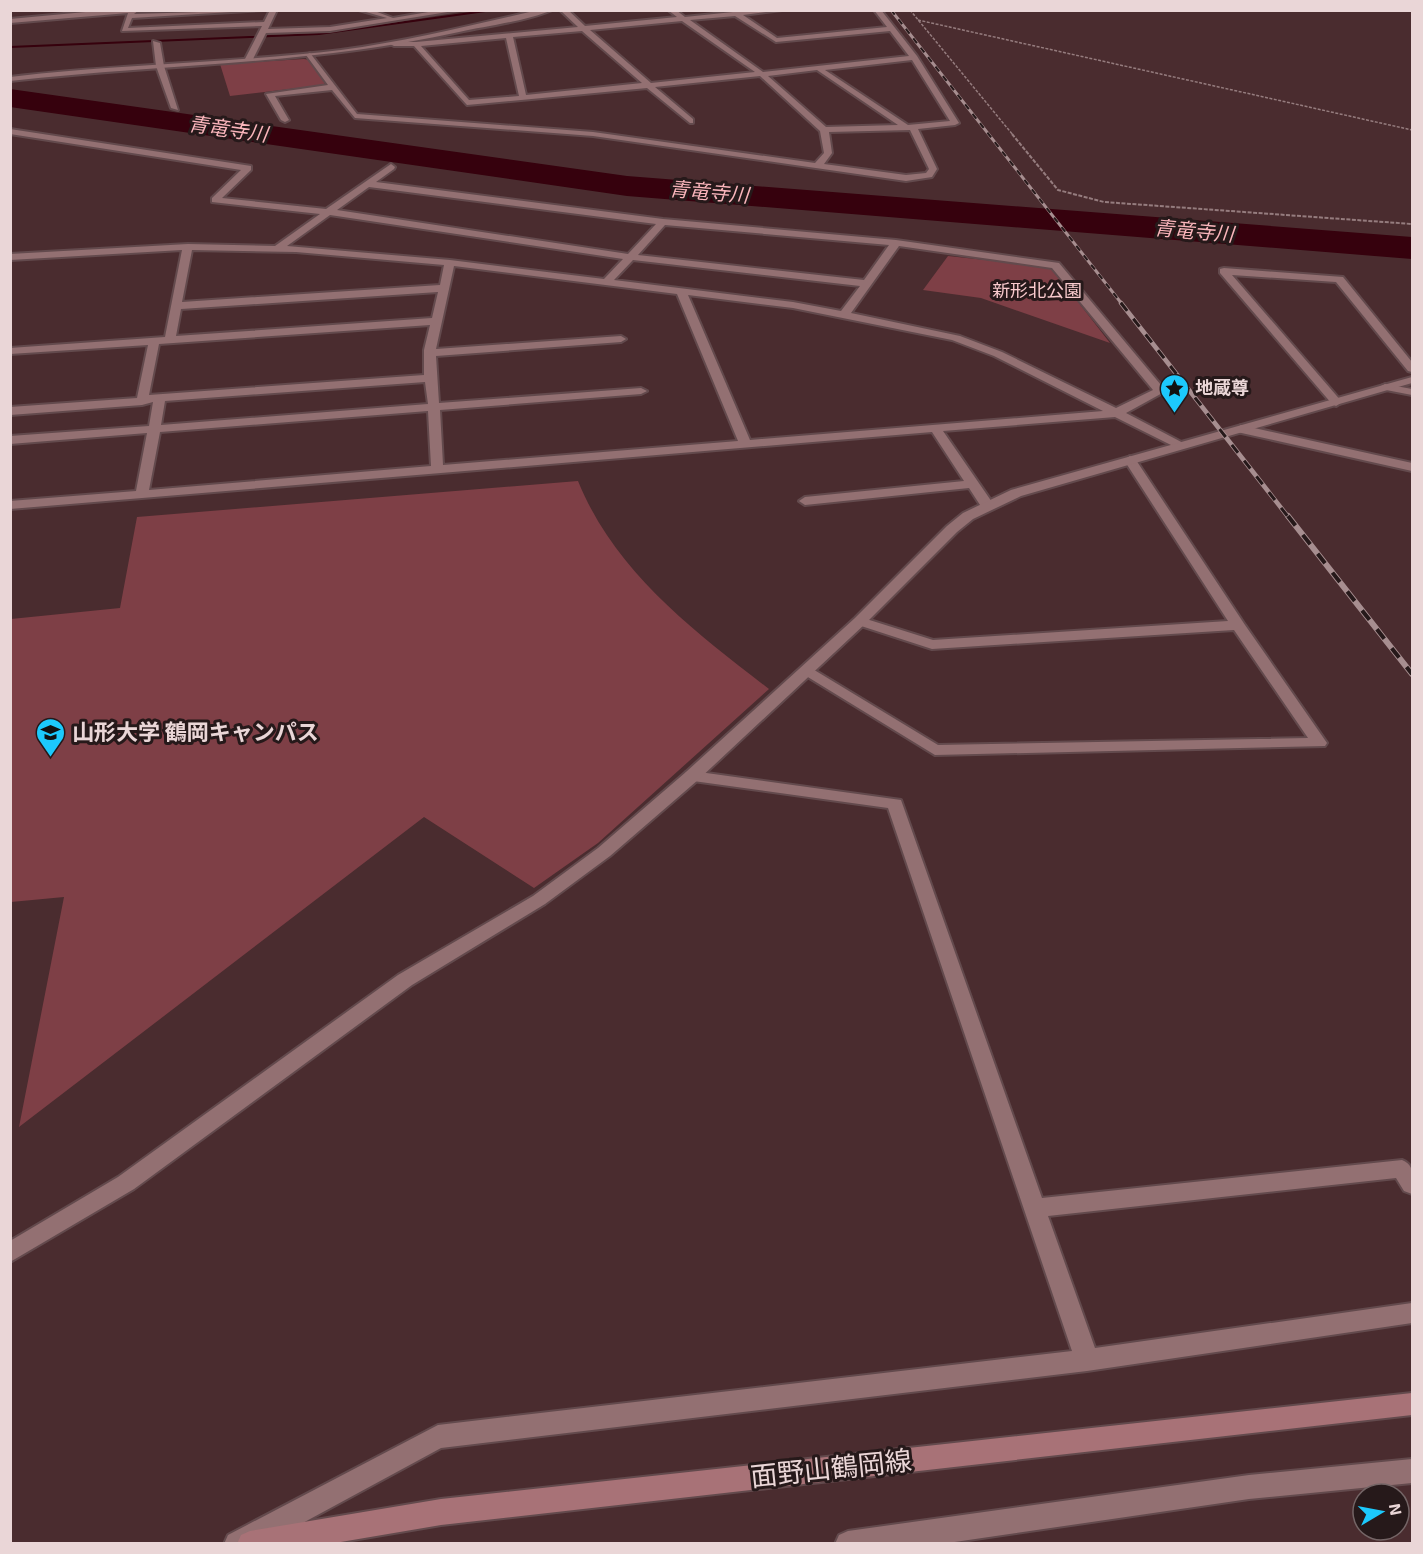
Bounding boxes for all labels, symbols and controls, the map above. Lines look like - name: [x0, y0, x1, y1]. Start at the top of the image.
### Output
- water label: 青竜寺川: [187, 111, 271, 146]
- water label: 青竜寺川: [668, 176, 752, 207]
- water label: 青竜寺川: [1153, 215, 1237, 246]
- park label: 新形北公園: [992, 279, 1082, 301]
- place icon: 地蔵尊: [1158, 372, 1190, 414]
- place label: 地蔵尊: [1195, 376, 1249, 398]
- school or university icon: 山形大学 鶴岡キャンパス: [35, 716, 67, 758]
- place label: 山形大学 鶴岡キャンパス: [72, 718, 319, 744]
- street label: 面野山鶴岡線: [749, 1443, 913, 1491]
- north arrow: [1351, 1482, 1411, 1542]
- text: N: [1386, 1502, 1407, 1517]

